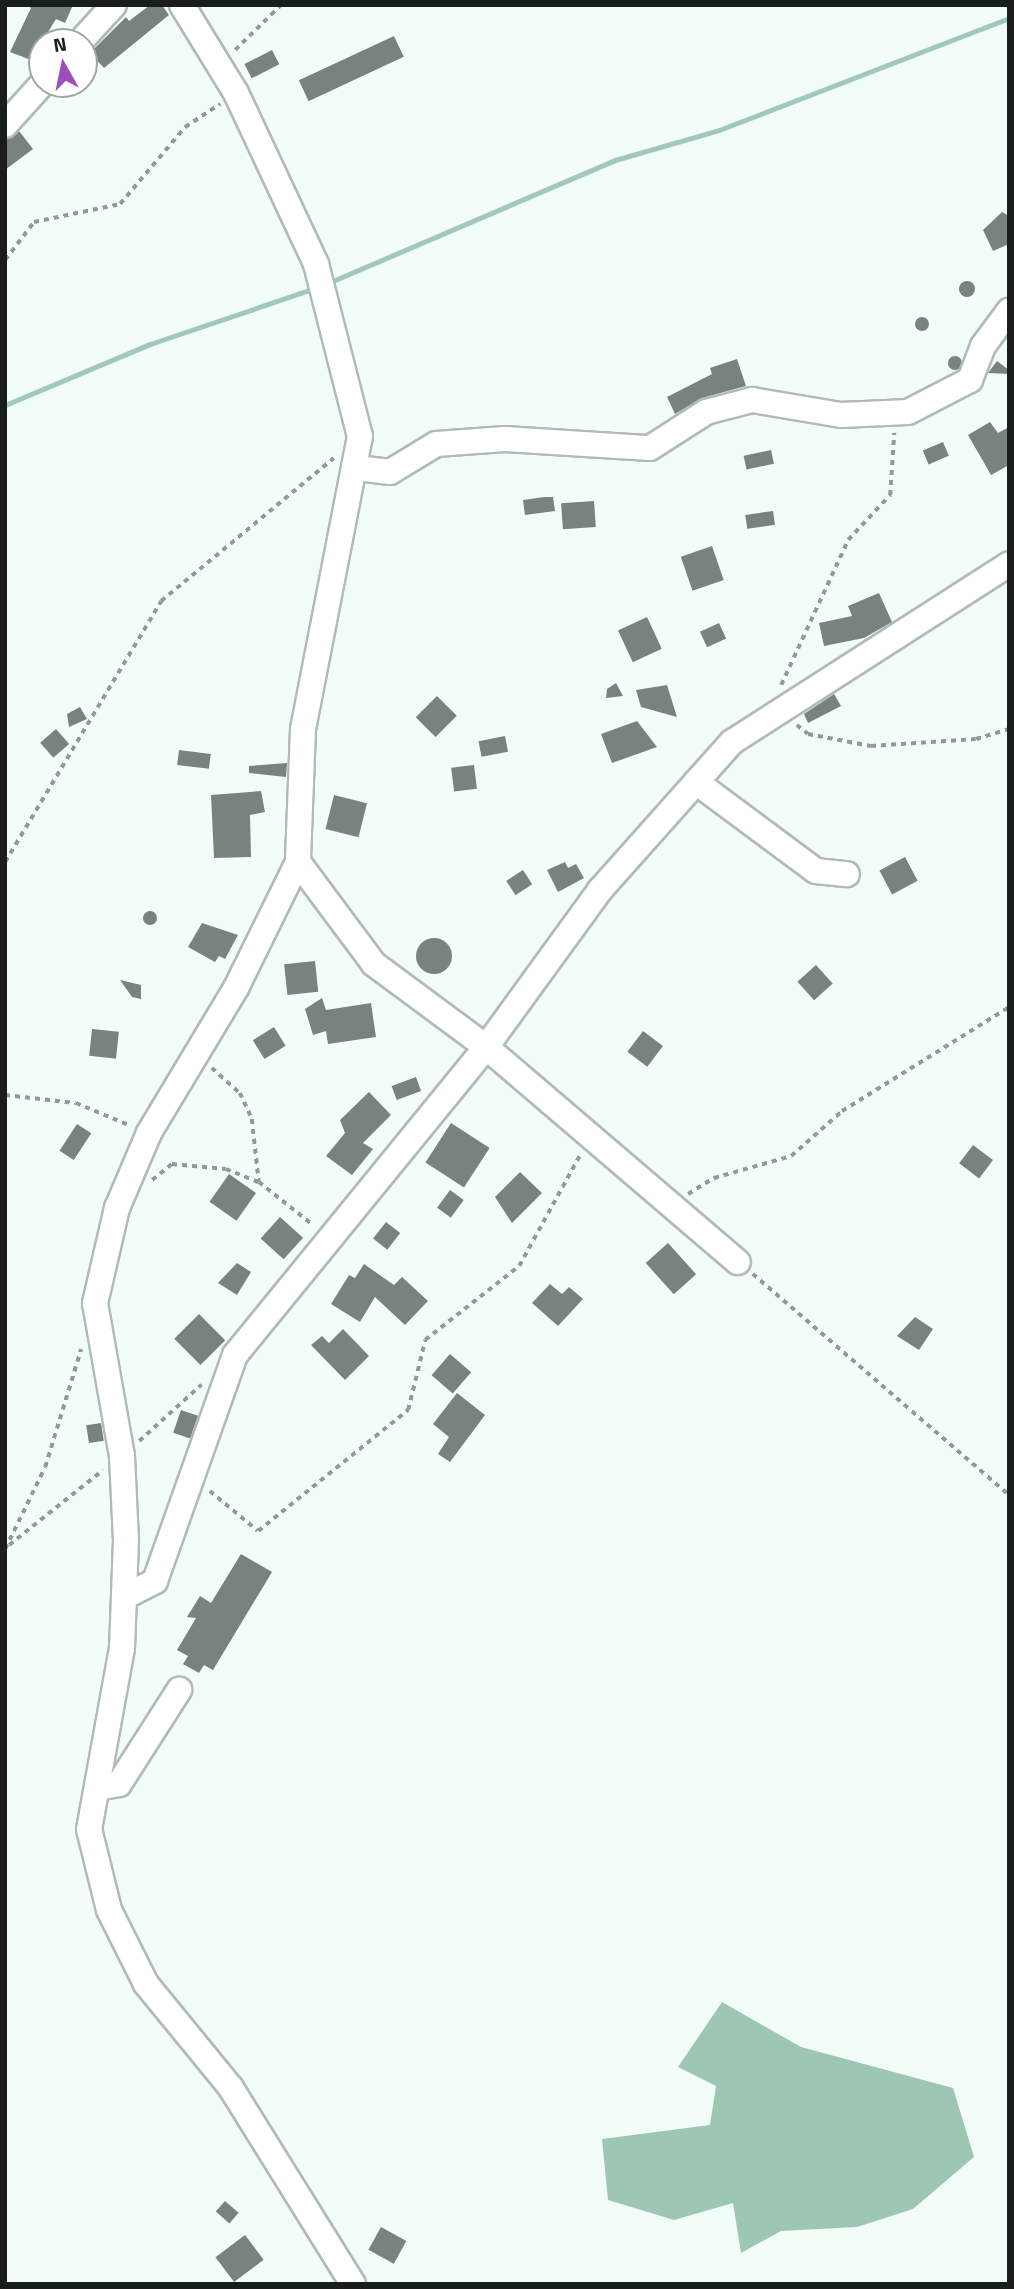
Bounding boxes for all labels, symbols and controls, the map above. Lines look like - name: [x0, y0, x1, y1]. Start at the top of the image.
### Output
- north arrow: [28, 28, 98, 98]
- text: N: [51, 28, 69, 59]

